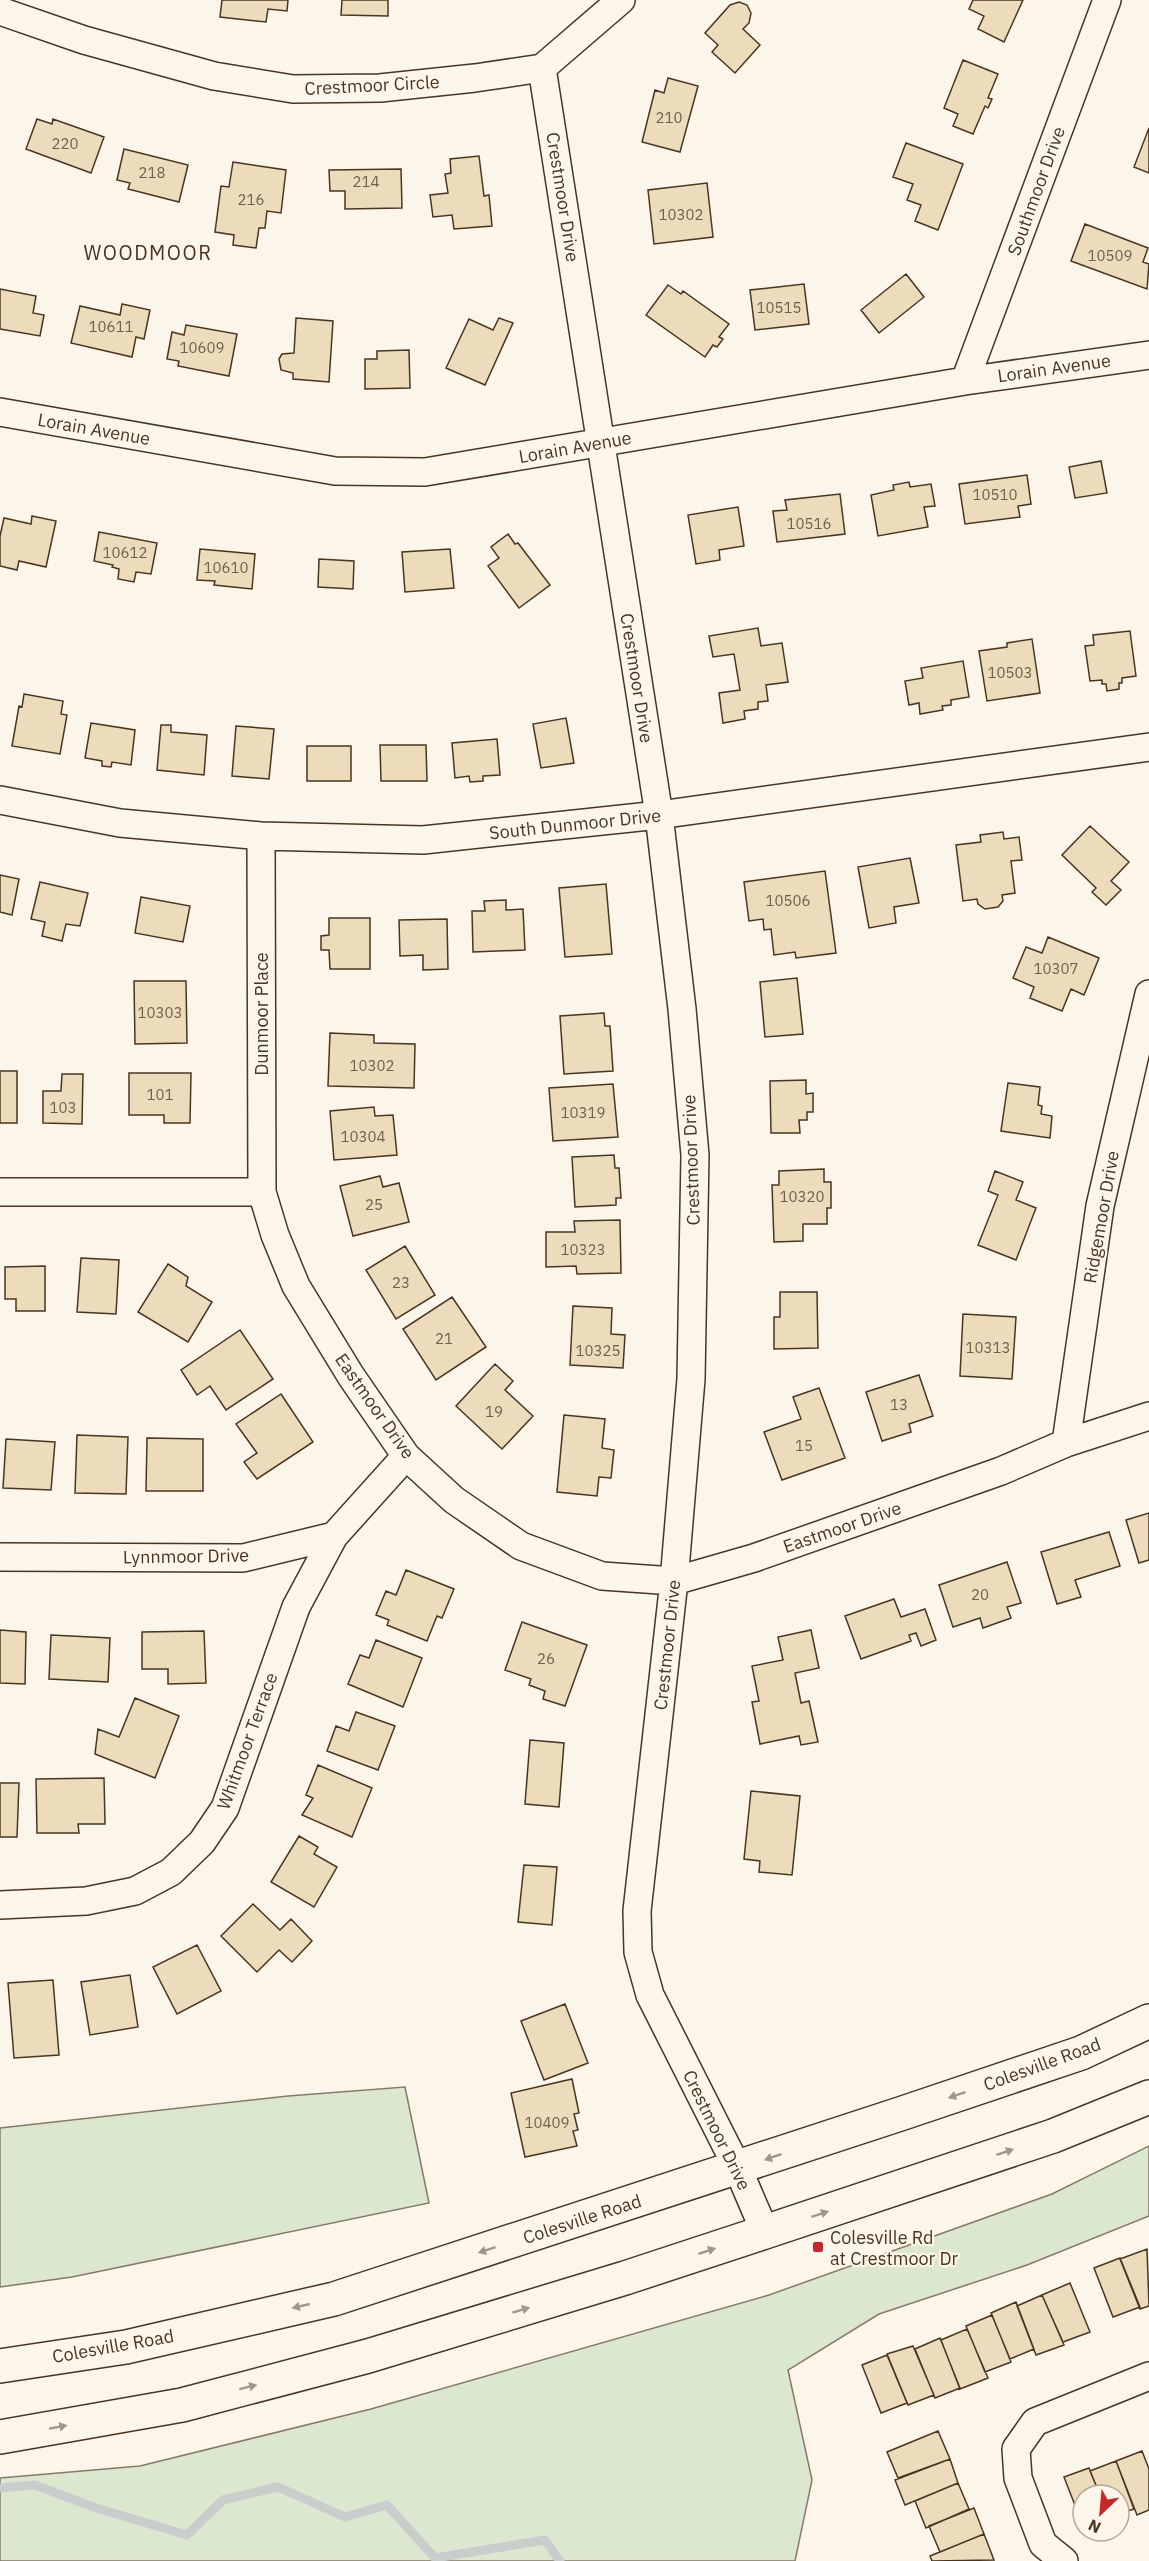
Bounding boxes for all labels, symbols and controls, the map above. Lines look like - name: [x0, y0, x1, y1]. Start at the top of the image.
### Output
- street label: Crestmoor Circle: [304, 70, 440, 100]
- house number: 210: [655, 108, 683, 127]
- street label: Southmoor Drive: [1002, 123, 1070, 259]
- street label: Crestmoor Drive: [541, 130, 585, 264]
- house number: 220: [51, 134, 79, 153]
- house number: 218: [138, 163, 166, 182]
- house number: 214: [352, 172, 380, 191]
- house number: 216: [237, 190, 265, 209]
- house number: 10302: [658, 205, 704, 224]
- district label: WOODMOOR: [84, 239, 212, 266]
- house number: 10509: [1087, 246, 1133, 265]
- house number: 10515: [756, 298, 802, 317]
- house number: 10611: [88, 317, 134, 336]
- house number: 10609: [179, 338, 225, 357]
- street label: Lorain Avenue: [996, 349, 1112, 387]
- street label: Lorain Avenue: [36, 408, 152, 450]
- street label: Lorain Avenue: [517, 426, 633, 468]
- house number: 10510: [972, 485, 1018, 504]
- house number: 10516: [786, 514, 832, 533]
- house number: 10612: [102, 543, 148, 562]
- house number: 10610: [203, 558, 249, 577]
- street label: Crestmoor Drive: [615, 611, 659, 745]
- house number: 10503: [987, 663, 1033, 682]
- street label: South Dunmoor Drive: [488, 804, 662, 844]
- house number: 10506: [765, 891, 811, 910]
- street label: Dunmoor Place: [250, 952, 273, 1076]
- house number: 10307: [1033, 959, 1079, 978]
- house number: 10303: [137, 1003, 183, 1022]
- house number: 10302: [349, 1056, 395, 1075]
- house number: 101: [146, 1085, 174, 1104]
- street label: Crestmoor Drive: [677, 1094, 705, 1226]
- house number: 103: [49, 1098, 77, 1117]
- house number: 10319: [560, 1103, 606, 1122]
- house number: 10304: [340, 1127, 386, 1146]
- street label: Ridgemoor Drive: [1078, 1149, 1124, 1285]
- house number: 10320: [779, 1187, 825, 1206]
- house number: 25: [365, 1195, 383, 1214]
- house number: 10323: [560, 1240, 606, 1259]
- house number: 23: [392, 1273, 410, 1292]
- house number: 21: [435, 1329, 453, 1348]
- house number: 10313: [965, 1338, 1011, 1357]
- house number: 10325: [575, 1341, 621, 1360]
- street label: Eastmoor Drive: [330, 1349, 420, 1463]
- house number: 13: [890, 1395, 908, 1414]
- house number: 19: [485, 1402, 503, 1421]
- house number: 15: [795, 1436, 813, 1455]
- street label: Eastmoor Drive: [780, 1496, 904, 1558]
- street label: Lynnmoor Drive: [123, 1543, 249, 1569]
- street label: Crestmoor Drive: [649, 1579, 685, 1711]
- house number: 20: [971, 1585, 989, 1604]
- house number: 26: [537, 1649, 555, 1668]
- street label: Whitmoor Terrace: [211, 1669, 283, 1813]
- street label: Colesville Road: [980, 2032, 1104, 2096]
- street label: Crestmoor Drive: [678, 2066, 756, 2194]
- one-way arrow: [948, 2090, 966, 2100]
- house number: 10409: [524, 2113, 570, 2132]
- one-way arrow: [996, 2147, 1014, 2156]
- one-way arrow: [763, 2153, 781, 2162]
- street label: Colesville Road: [520, 2189, 644, 2249]
- one-way arrow: [811, 2208, 829, 2218]
- place label: Colesville Rd at Crestmoor Dr: [830, 2226, 959, 2270]
- marker: Colesville Rd at Crestmoor Dr: [811, 2240, 825, 2254]
- one-way arrow: [478, 2245, 496, 2255]
- one-way arrow: [698, 2246, 716, 2255]
- one-way arrow: [292, 2302, 310, 2312]
- one-way arrow: [512, 2305, 530, 2314]
- street label: Colesville Road: [50, 2324, 176, 2368]
- one-way arrow: [239, 2382, 258, 2392]
- one-way arrow: [48, 2422, 67, 2431]
- north arrow: [1071, 2483, 1131, 2543]
- text: N: [1085, 2515, 1104, 2538]

